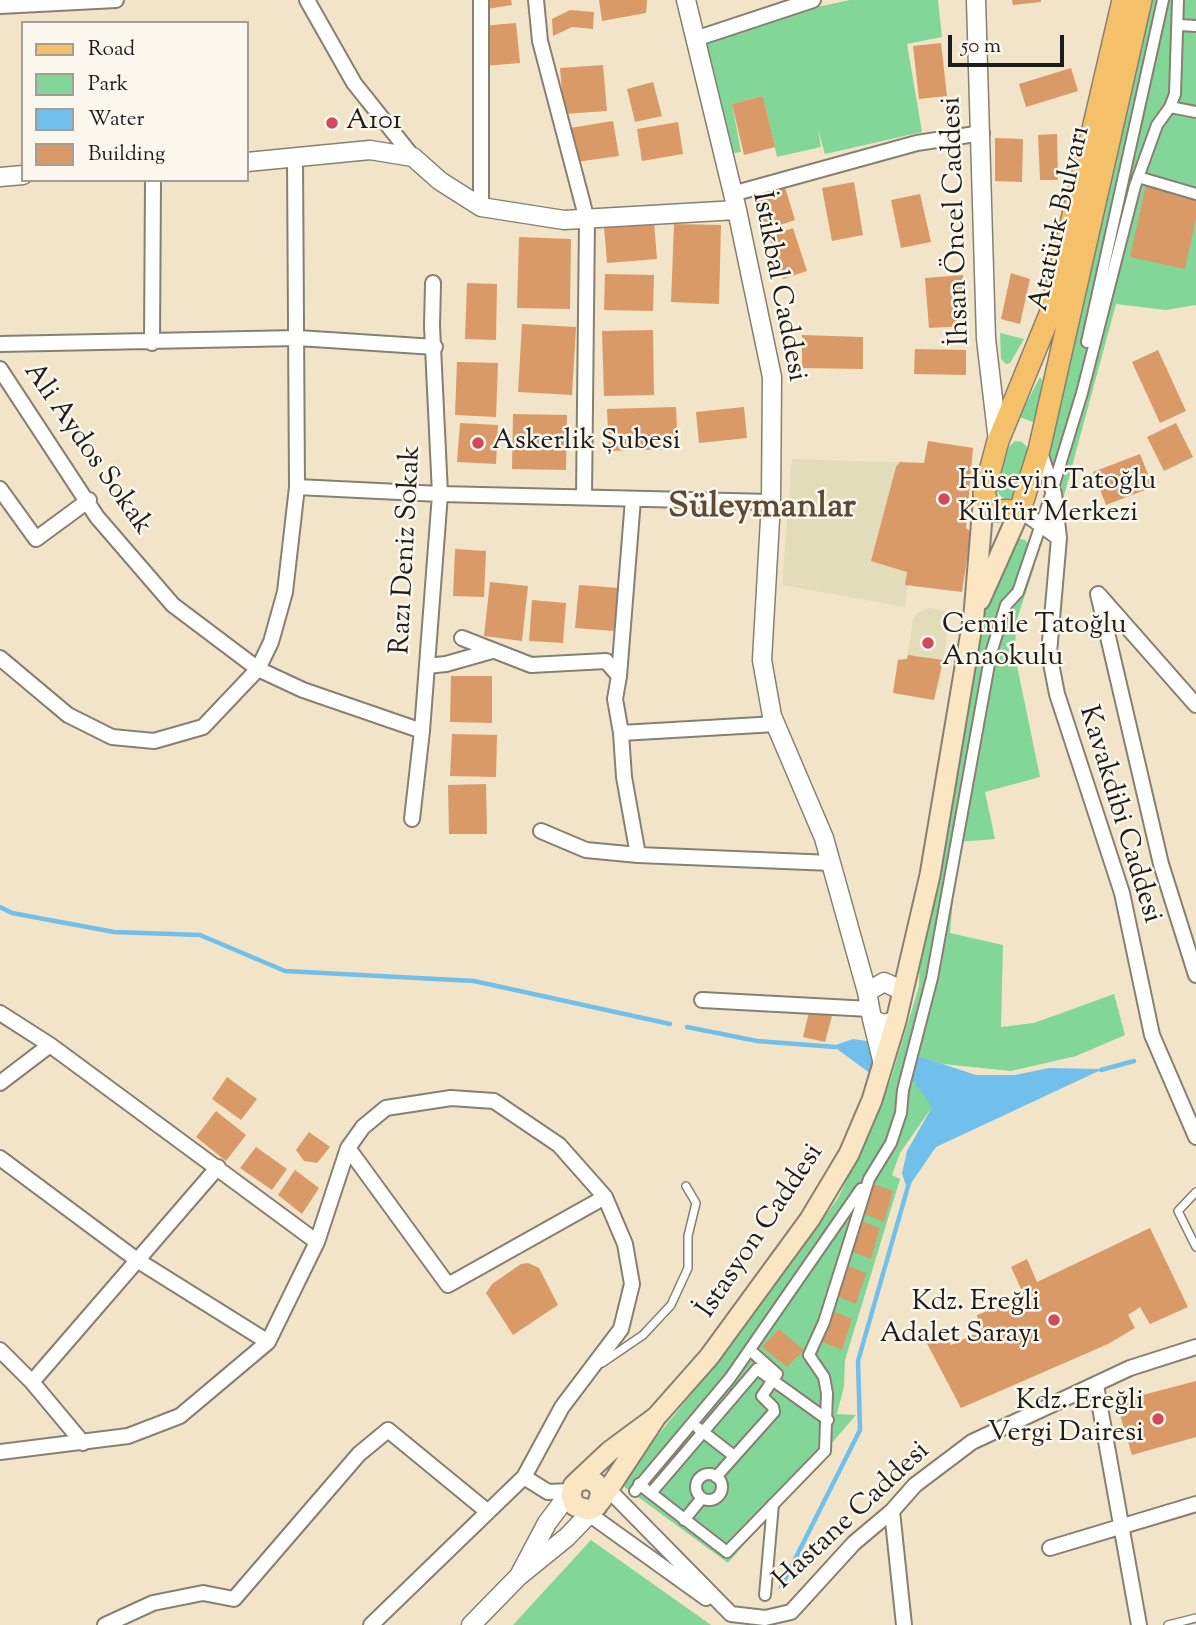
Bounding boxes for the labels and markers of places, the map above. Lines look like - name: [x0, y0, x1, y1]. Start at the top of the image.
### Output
- place label: A101: [346, 106, 402, 140]
- marker: A101: [324, 115, 340, 131]
- place label: Askerlik Şubesi: [492, 426, 681, 460]
- marker: Askerlik Şubesi: [470, 435, 486, 451]
- place label: Hüseyin Tatoğlu Kültür Merkezi: [958, 466, 1156, 532]
- marker: Hüseyin Tatoğlu Kültür Merkezi: [936, 491, 952, 507]
- place label: Cemile Tatoğlu Anaokulu: [942, 610, 1127, 676]
- marker: Cemile Tatoğlu Anaokulu: [920, 635, 936, 651]
- place label: Kdz. Ereğli Adalet Sarayı: [880, 1287, 1040, 1353]
- marker: Kdz. Ereğli Adalet Sarayı: [1046, 1312, 1062, 1328]
- place label: Kdz. Ereğli Vergi Dairesi: [988, 1386, 1144, 1452]
- marker: Kdz. Ereğli Vergi Dairesi: [1150, 1411, 1166, 1427]

